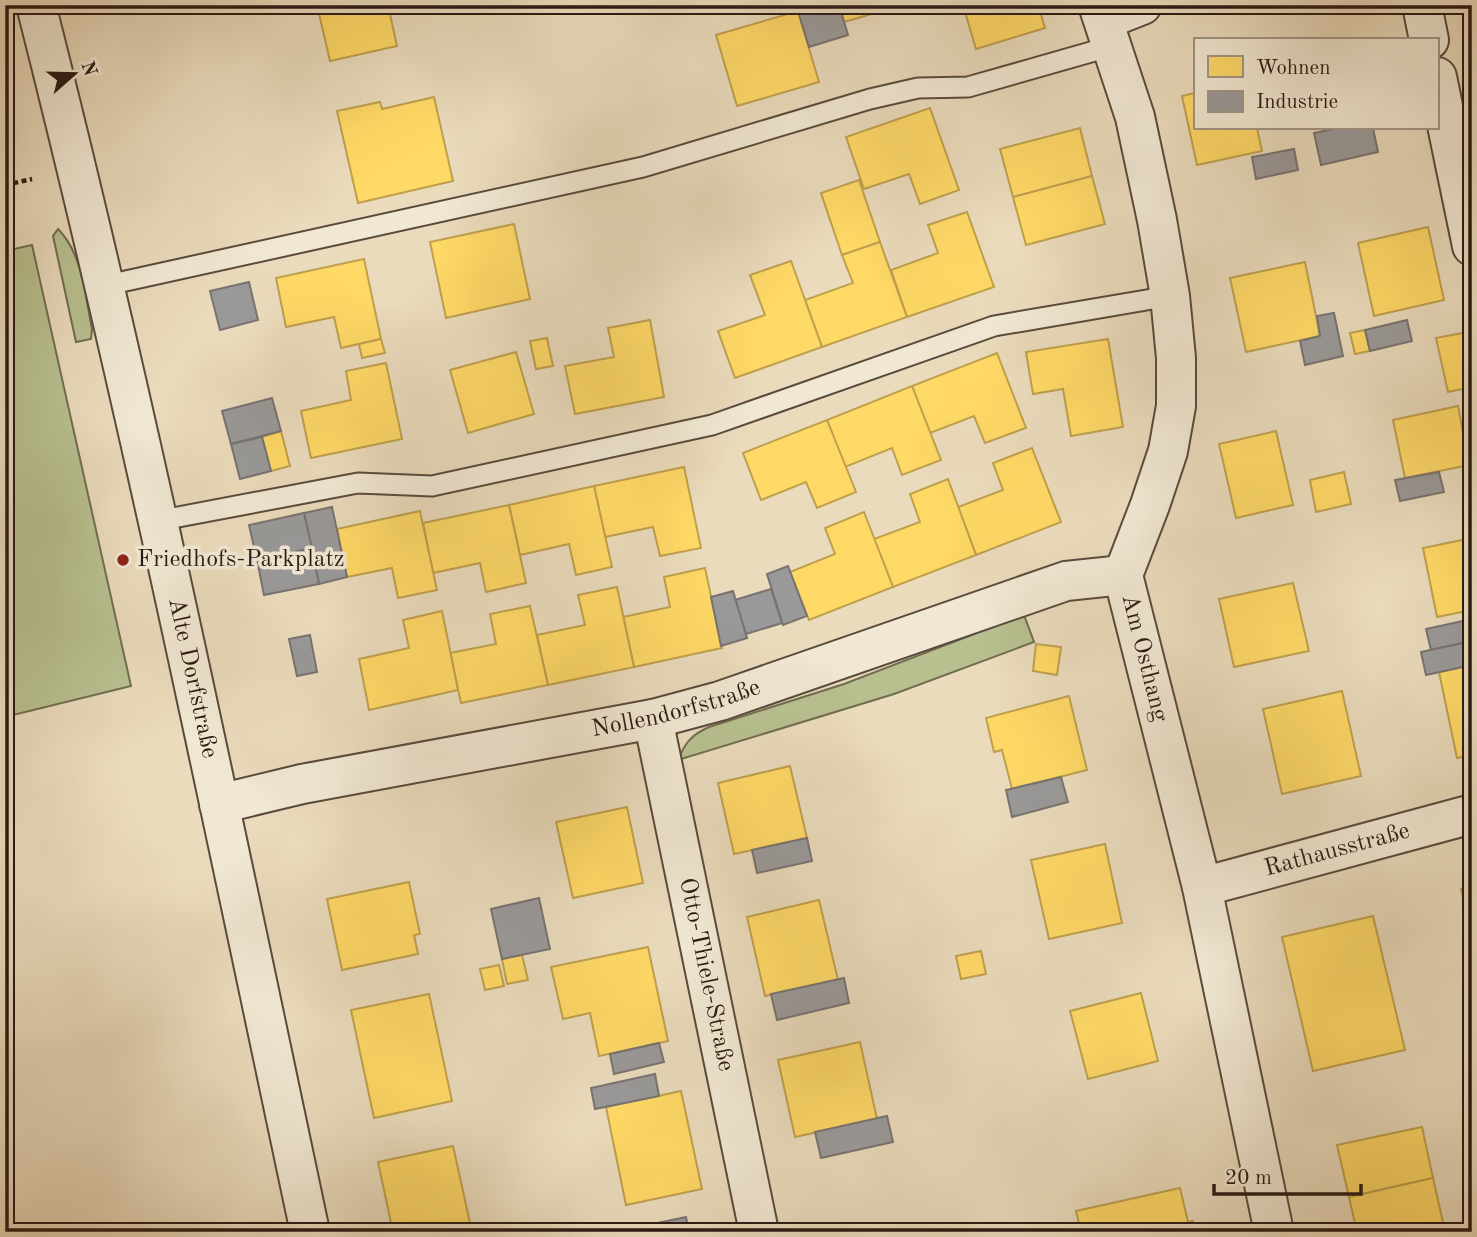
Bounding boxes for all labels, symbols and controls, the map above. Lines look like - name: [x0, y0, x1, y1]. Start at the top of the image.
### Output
- north arrow: [38, 38, 108, 108]
- legend: [1194, 38, 1438, 130]
- text: Wohnen: [1256, 58, 1331, 79]
- text: N: [76, 59, 99, 80]
- text: Industrie: [1256, 92, 1338, 113]
- place label: Friedhofs-Parkplatz: [137, 548, 344, 572]
- marker: Friedhofs-Parkplatz: [115, 552, 131, 568]
- street label: Am Osthang: [1116, 592, 1172, 724]
- street label: Alte Dorfstraße: [163, 596, 221, 761]
- street label: Nollendorfstraße: [590, 676, 764, 742]
- street label: Rathausstraße: [1262, 819, 1413, 882]
- street label: Otto-Thiele-Straße: [674, 876, 738, 1074]
- scale bar: [1214, 1153, 1362, 1197]
- text: 20 m: [1225, 1168, 1272, 1189]

